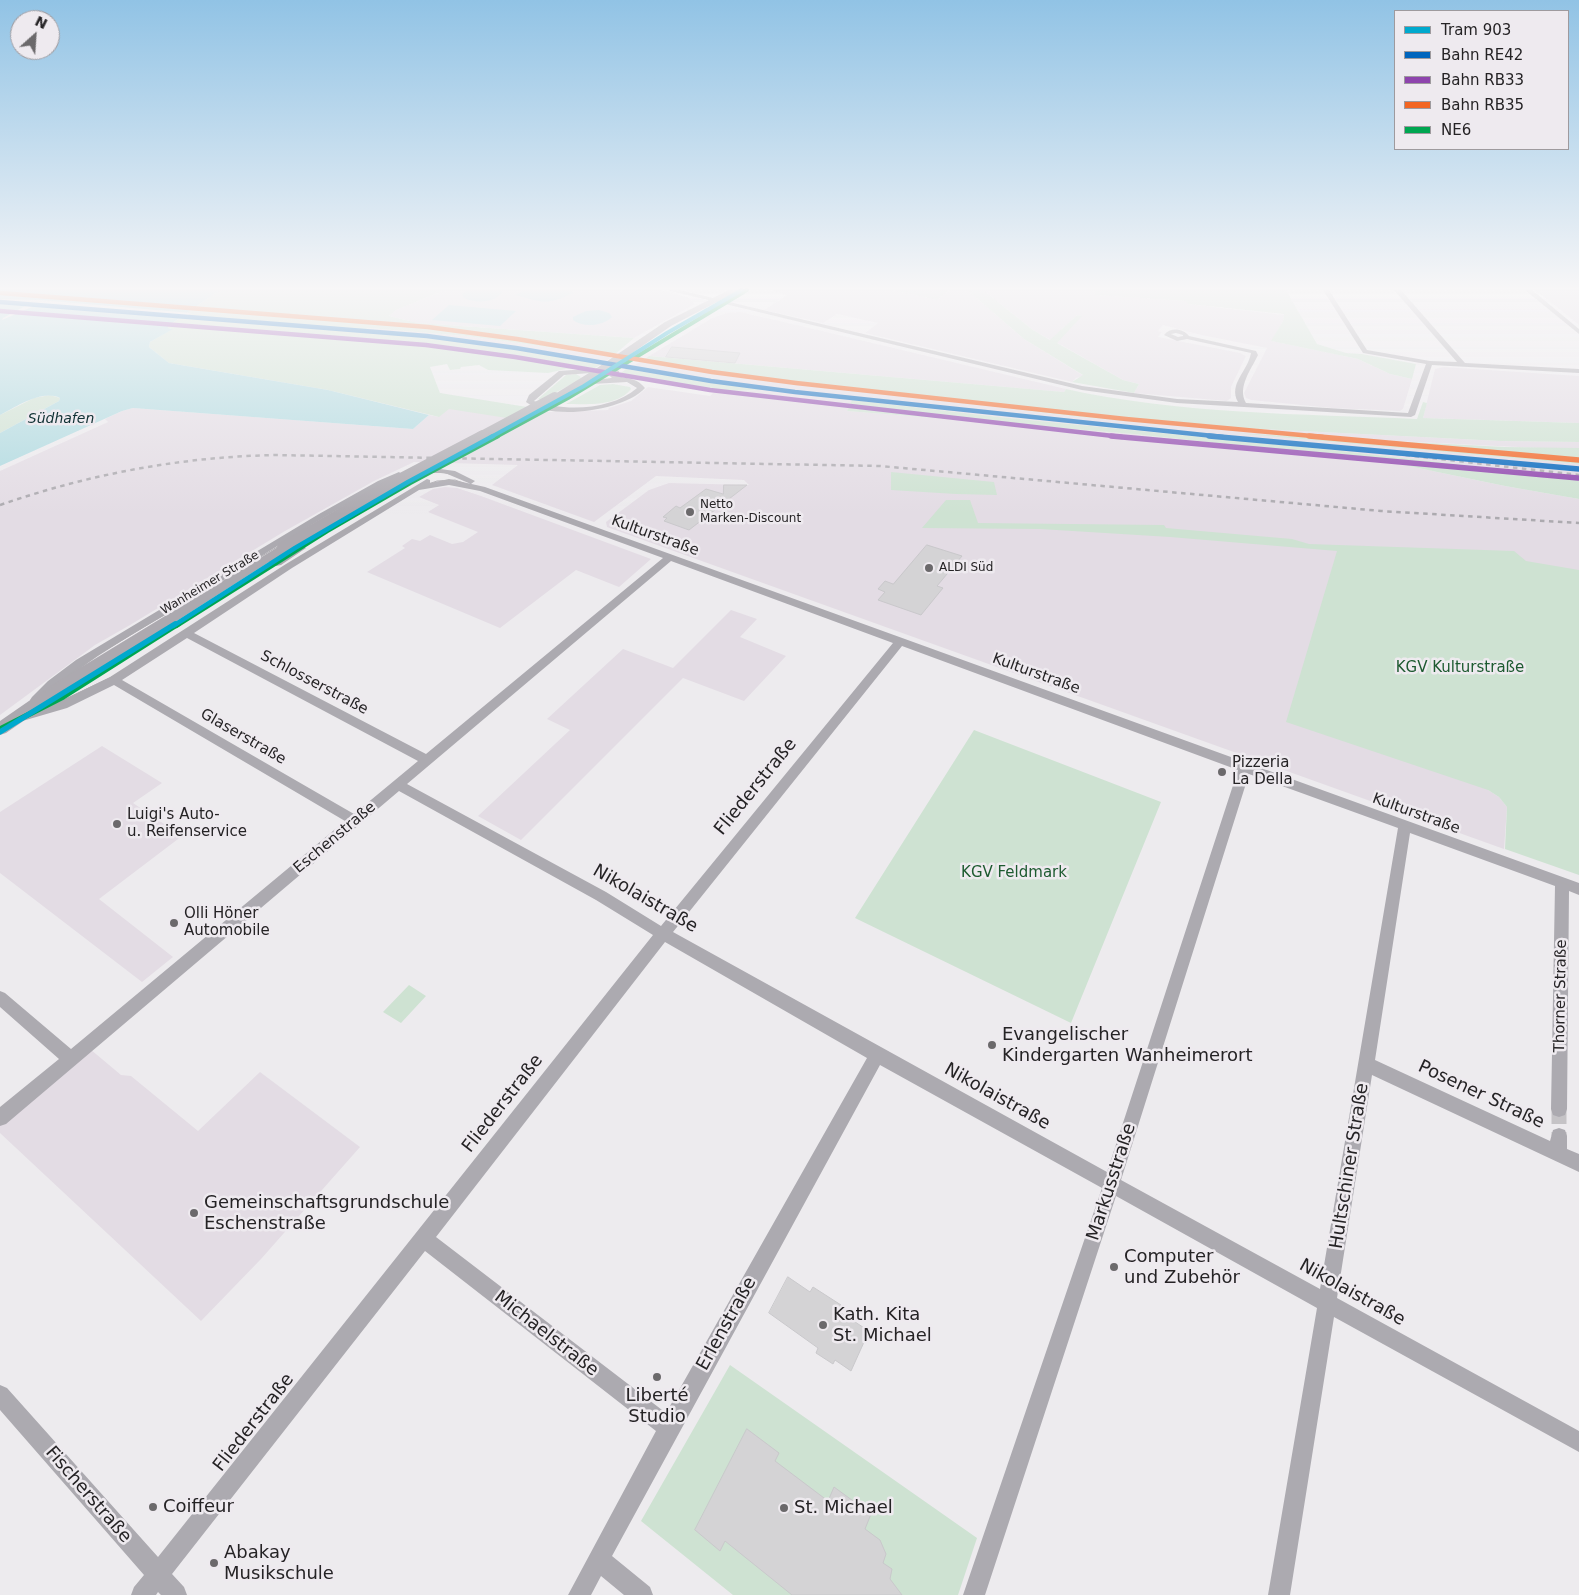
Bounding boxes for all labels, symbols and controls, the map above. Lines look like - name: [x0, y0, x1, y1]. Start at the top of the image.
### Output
- north arrow: [10, 10, 60, 60]
- legend: [1394, 10, 1569, 150]
- text: N: [32, 13, 50, 32]
- text: Tram 903: [1441, 21, 1511, 39]
- text: Bahn RE42: [1441, 46, 1523, 64]
- text: Bahn RB33: [1441, 71, 1524, 89]
- text: Bahn RB35: [1441, 96, 1524, 114]
- text: NE6: [1441, 121, 1471, 139]
- water label: Südhafen: [28, 411, 94, 427]
- place label: Netto Marken-Discount: [700, 498, 801, 526]
- marker: Netto Marken-Discount: [684, 506, 696, 518]
- street label: Kulturstraße: [609, 512, 701, 560]
- street label: Wanheimer Straße: [158, 548, 262, 618]
- place label: ALDI Süd: [939, 561, 993, 575]
- marker: ALDI Süd: [923, 562, 935, 574]
- street label: Schlosserstraße: [257, 647, 371, 719]
- street label: Kulturstraße: [990, 650, 1082, 698]
- park label: KGV Kulturstraße: [1396, 659, 1524, 677]
- street label: Glaserstraße: [197, 705, 289, 769]
- street label: Fliederstraße: [710, 734, 802, 840]
- place label: Pizzeria La Della: [1232, 754, 1293, 789]
- marker: Pizzeria La Della: [1216, 766, 1228, 778]
- street label: Kulturstraße: [1370, 790, 1462, 838]
- street label: Eschenstraße: [290, 798, 380, 878]
- place label: Luigi's Auto- u. Reifenservice: [127, 806, 247, 841]
- marker: Luigi's Auto- u. Reifenservice: [111, 818, 123, 830]
- street label: Nikolaistraße: [589, 860, 701, 938]
- park label: KGV Feldmark: [961, 864, 1067, 882]
- place label: Olli Höner Automobile: [184, 905, 270, 940]
- marker: Olli Höner Automobile: [168, 917, 180, 929]
- street label: Thorner Straße: [1551, 939, 1571, 1053]
- place label: Evangelischer Kindergarten Wanheimerort: [1002, 1024, 1253, 1066]
- marker: Evangelischer Kindergarten Wanheimerort: [986, 1039, 998, 1051]
- street label: Fliederstraße: [458, 1051, 548, 1157]
- street label: Posener Straße: [1415, 1056, 1547, 1134]
- street label: Nikolaistraße: [940, 1059, 1054, 1135]
- street label: Hultschiner Straße: [1326, 1082, 1374, 1250]
- street label: Markusstraße: [1083, 1121, 1141, 1243]
- place label: Gemeinschaftsgrundschule Eschenstraße: [204, 1192, 449, 1234]
- marker: Gemeinschaftsgrundschule Eschenstraße: [188, 1207, 200, 1219]
- place label: Computer und Zubehör: [1124, 1246, 1240, 1288]
- street label: Nikolaistraße: [1295, 1255, 1409, 1331]
- marker: Computer und Zubehör: [1108, 1261, 1120, 1273]
- street label: Erlenstraße: [692, 1273, 762, 1375]
- street label: Michaelstraße: [490, 1287, 602, 1381]
- place label: Kath. Kita St. Michael: [833, 1304, 932, 1346]
- marker: Kath. Kita St. Michael: [817, 1319, 829, 1331]
- street label: Fliederstraße: [209, 1370, 299, 1476]
- marker: Liberté Studio: [651, 1371, 663, 1383]
- place label: Liberté Studio: [625, 1385, 689, 1428]
- street label: Fischerstraße: [40, 1442, 136, 1548]
- place label: Coiffeur: [163, 1496, 234, 1518]
- place label: St. Michael: [794, 1497, 893, 1519]
- marker: Coiffeur: [147, 1501, 159, 1513]
- marker: St. Michael: [778, 1502, 790, 1514]
- place label: Abakay Musikschule: [224, 1542, 334, 1585]
- marker: Abakay Musikschule: [208, 1557, 220, 1569]

